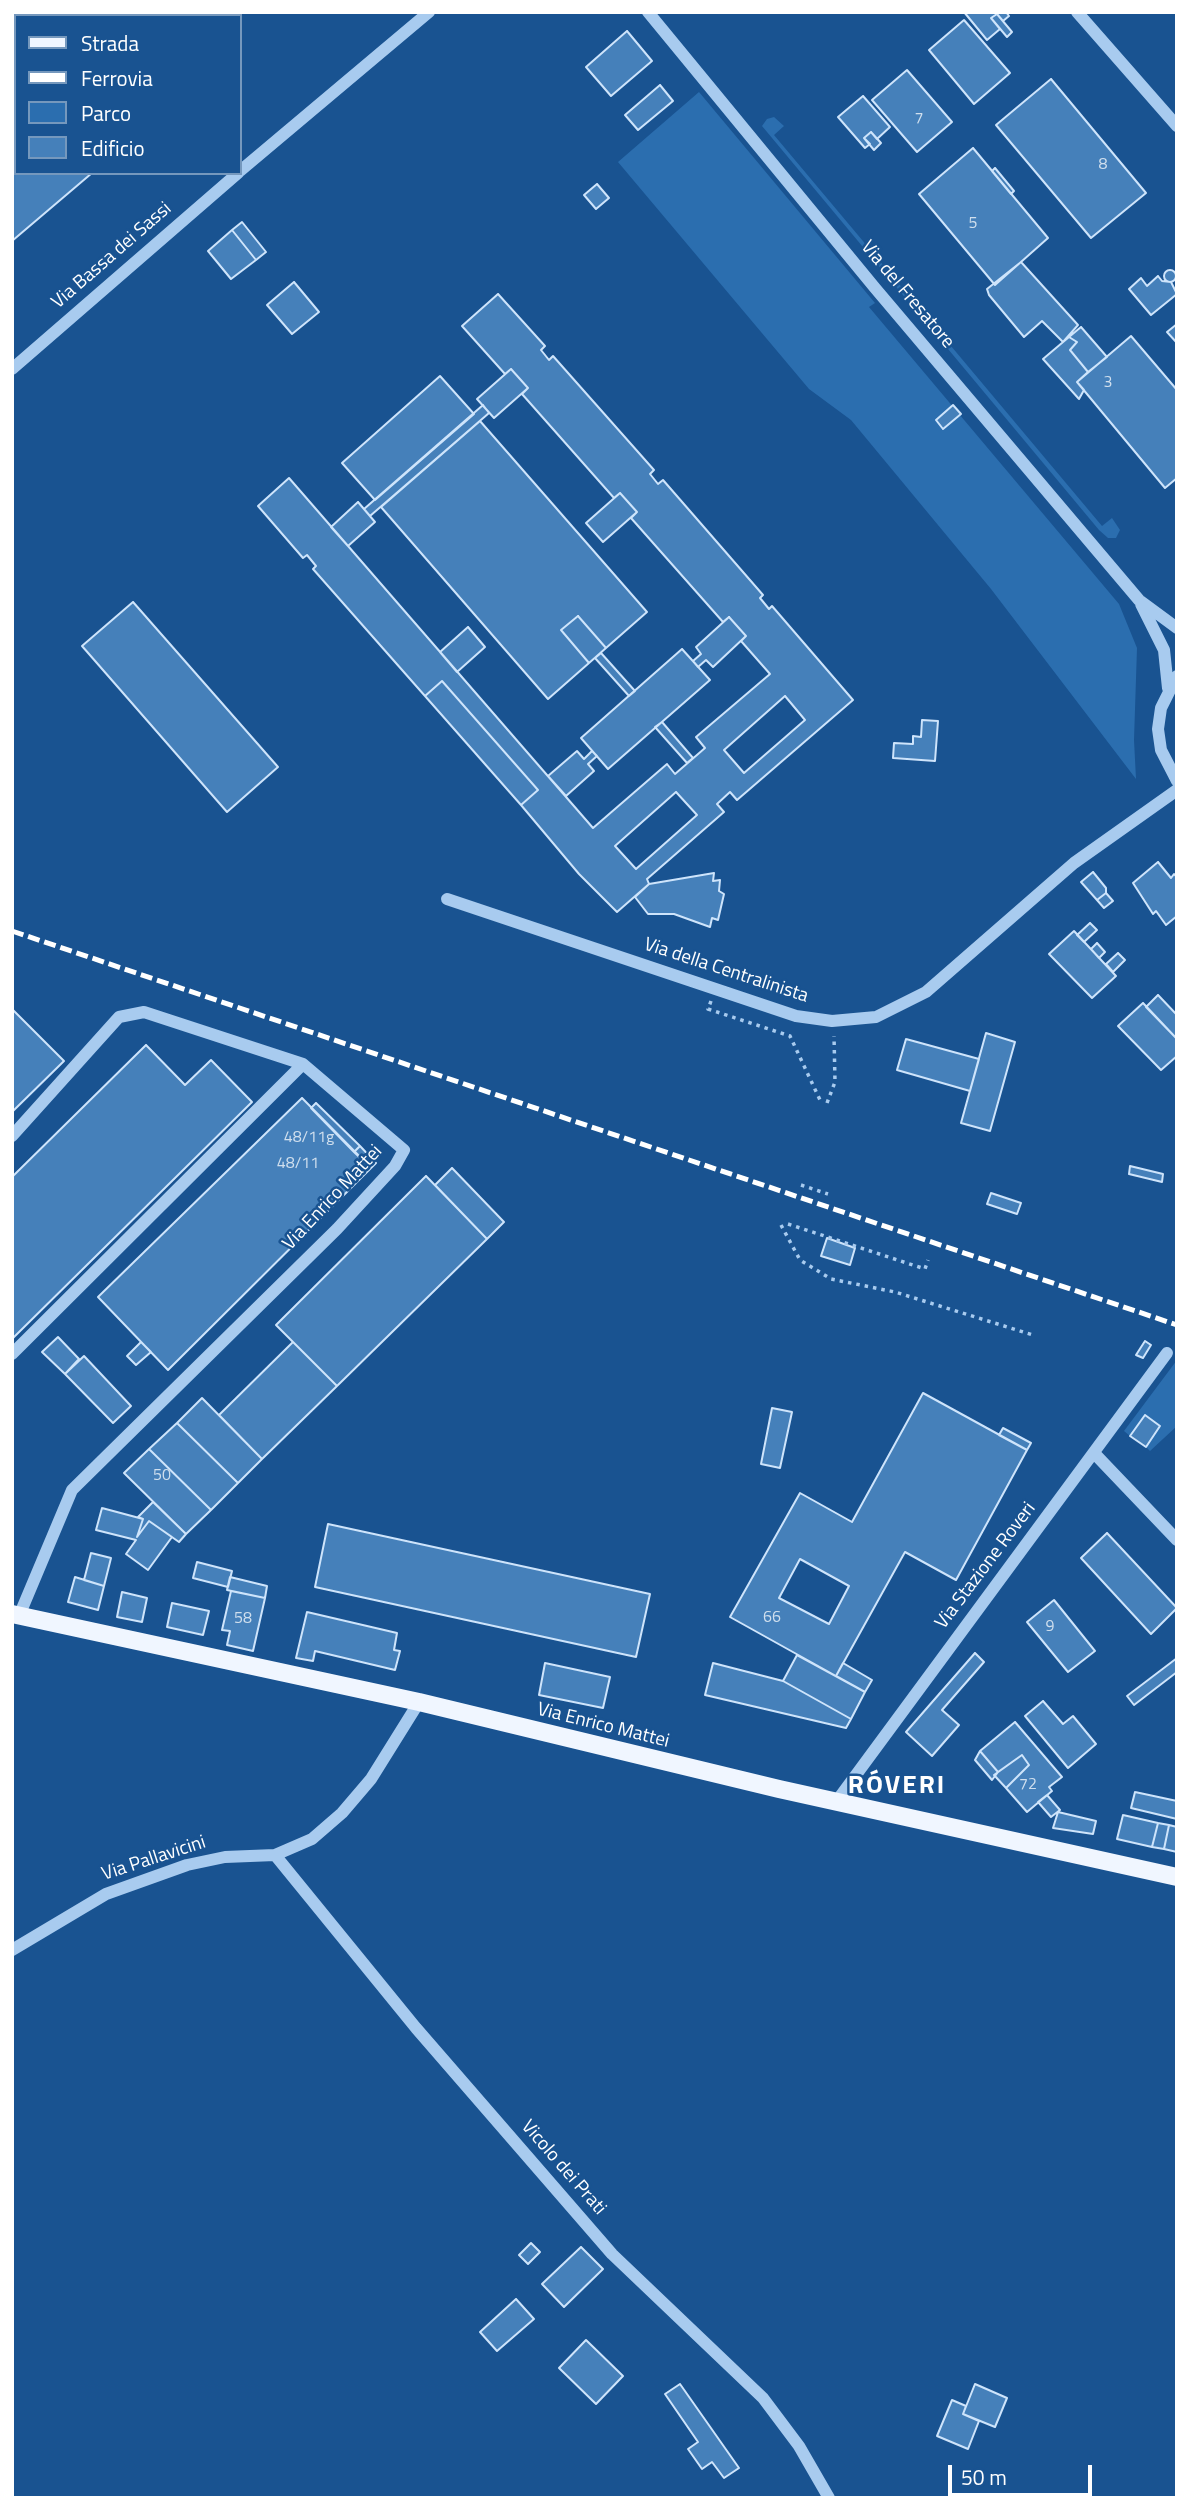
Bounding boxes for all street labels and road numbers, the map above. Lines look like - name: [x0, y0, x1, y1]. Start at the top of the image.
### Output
- street label: Via Bassa dei Sassi: [47, 198, 177, 314]
- street label: Via del Fresatore: [855, 236, 959, 354]
- street label: Via della Centralinista: [641, 934, 811, 1008]
- street label: Via Enrico Mattei: [279, 1141, 387, 1255]
- street label: Via Stazione Roveri: [931, 1498, 1041, 1634]
- street label: Via Enrico Mattei: [535, 1699, 671, 1753]
- street label: Via Pallavicini: [99, 1831, 209, 1887]
- street label: Vicolo dei Prati: [516, 2116, 610, 2220]

